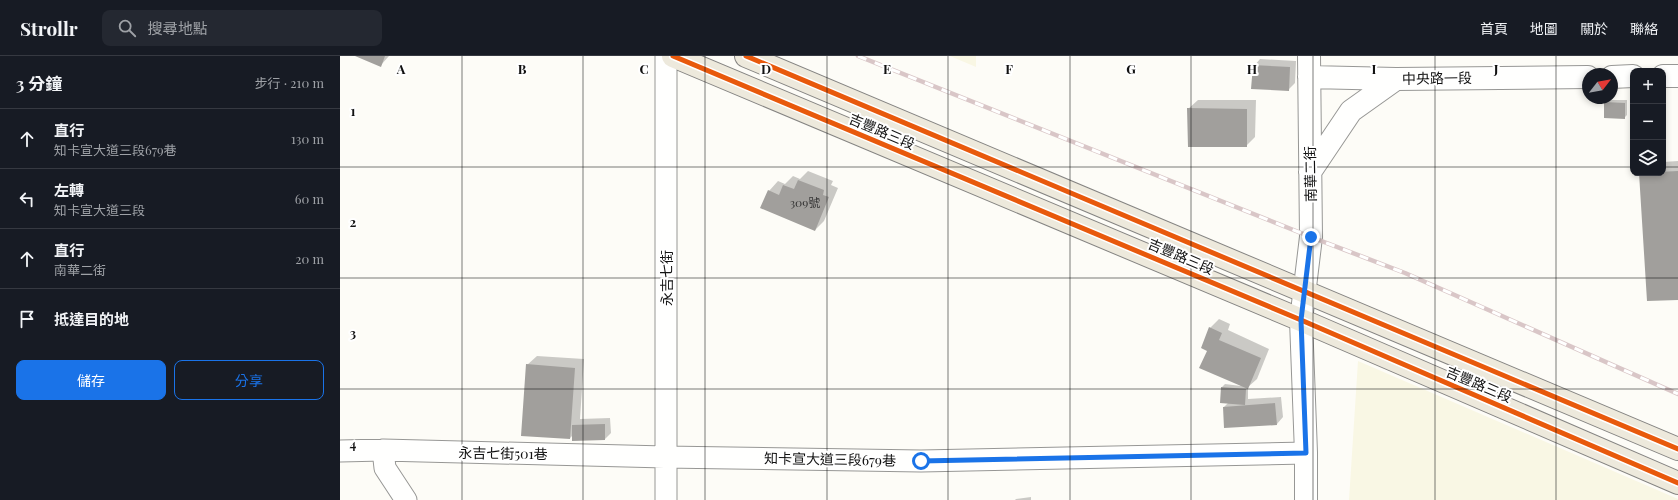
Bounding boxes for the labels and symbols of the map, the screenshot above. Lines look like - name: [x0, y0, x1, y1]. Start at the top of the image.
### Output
- text: A: [396, 60, 406, 77]
- text: B: [518, 60, 527, 77]
- text: C: [639, 60, 649, 77]
- text: D: [761, 60, 771, 77]
- text: E: [883, 60, 891, 77]
- text: F: [1005, 60, 1013, 77]
- text: G: [1126, 60, 1136, 77]
- text: H: [1247, 60, 1257, 77]
- text: I: [1372, 60, 1377, 77]
- text: J: [1493, 60, 1499, 77]
- street label: 中央路一段: [1402, 68, 1472, 88]
- north arrow: [1582, 68, 1618, 104]
- text: 1: [351, 102, 356, 119]
- street label: 吉豐路三段: [846, 109, 918, 153]
- street label: 南華二街: [1300, 146, 1320, 202]
- house number: 309號: [790, 194, 820, 210]
- text: 2: [350, 213, 357, 230]
- route end: [1302, 228, 1320, 246]
- street label: 吉豐路三段: [1145, 234, 1217, 278]
- street label: 永吉七街: [657, 250, 676, 306]
- text: 3: [350, 324, 356, 341]
- street label: 吉豐路三段: [1443, 362, 1515, 406]
- text: 4: [350, 435, 357, 452]
- street label: 永吉七街501巷: [458, 443, 548, 463]
- street label: 知卡宣大道三段679巷: [764, 448, 896, 470]
- route start: [912, 452, 930, 470]

